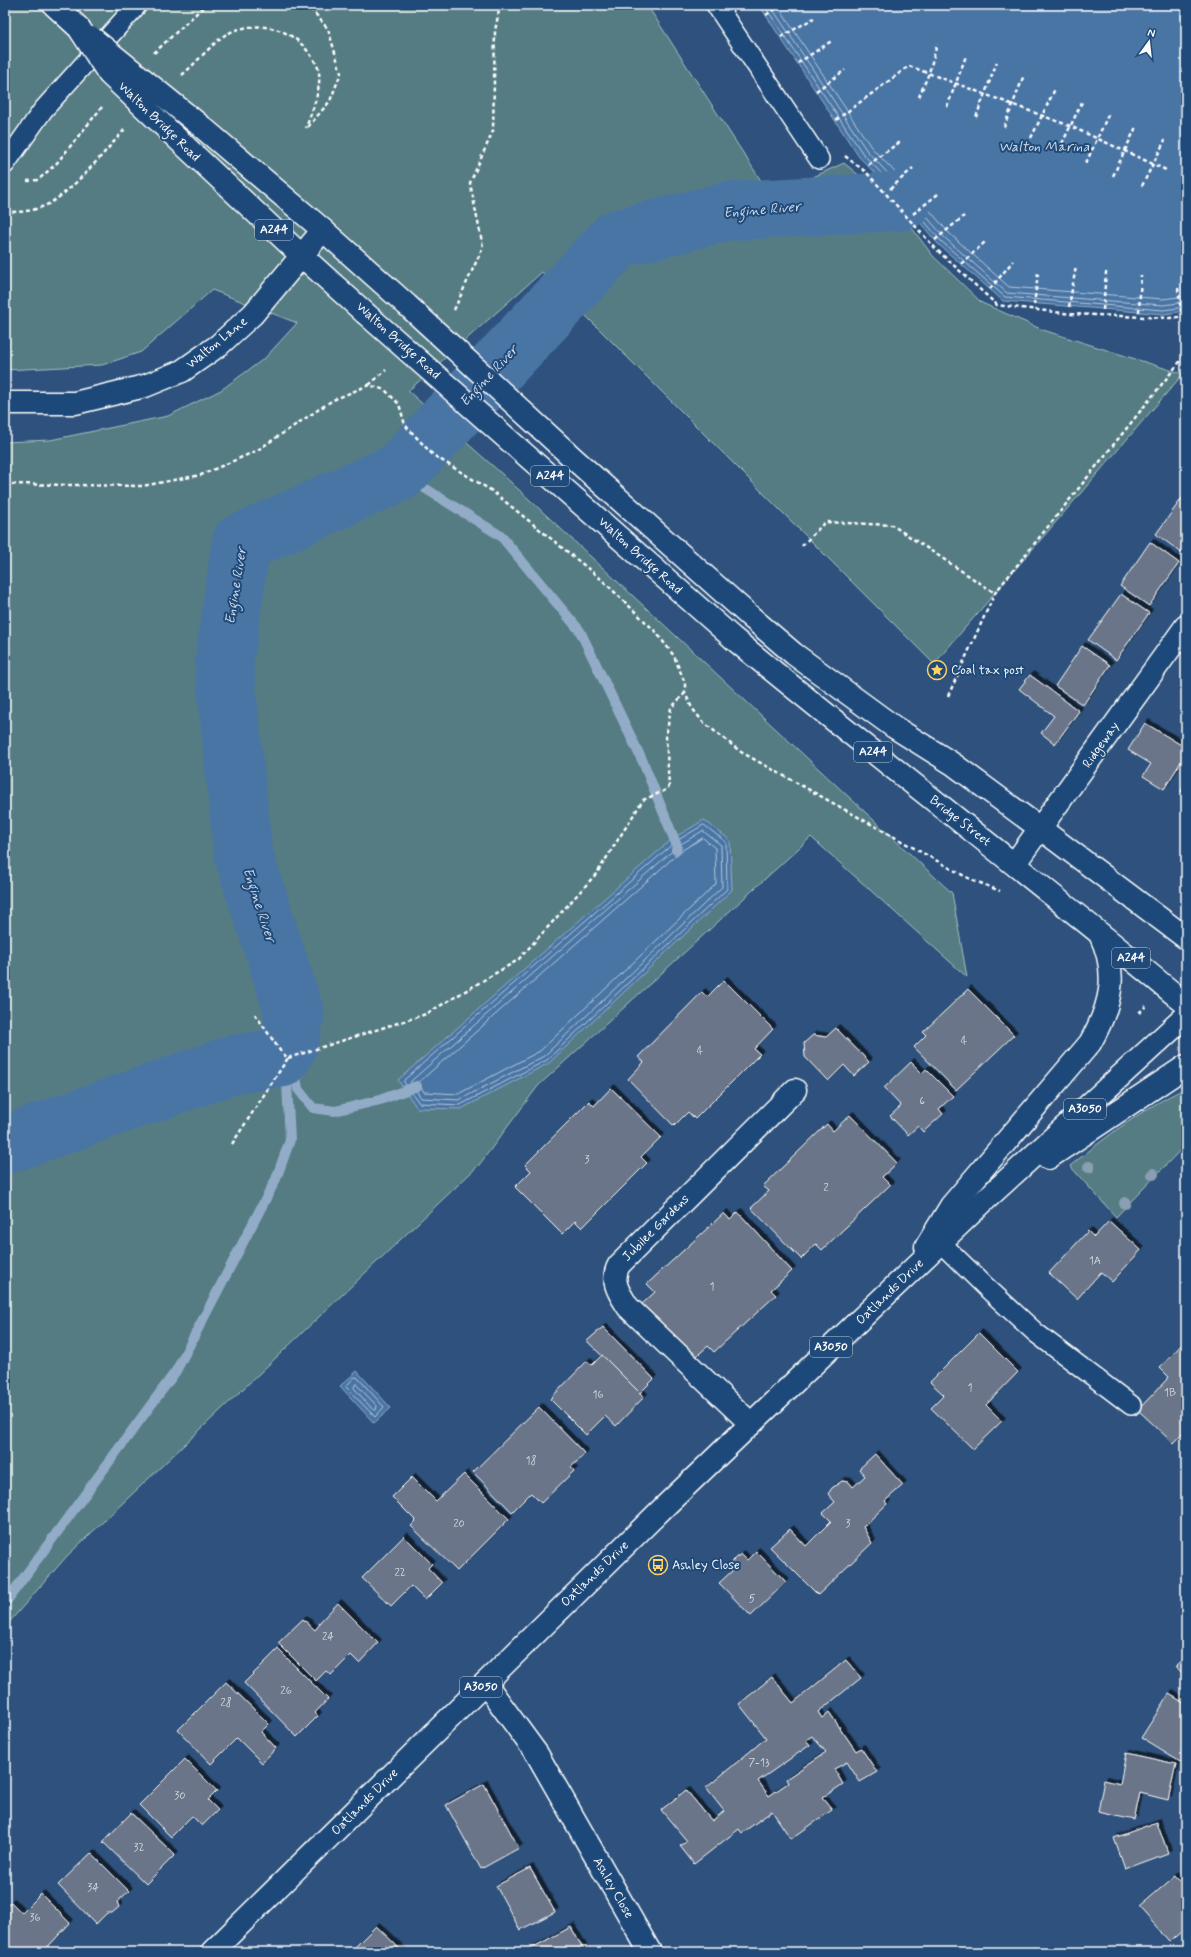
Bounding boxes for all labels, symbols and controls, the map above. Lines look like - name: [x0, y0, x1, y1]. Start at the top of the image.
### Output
- north arrow: [1129, 22, 1169, 62]
- text: N: [1146, 26, 1157, 41]
- street label: Walton Bridge Road: [113, 78, 204, 167]
- water label: Walton Marina: [998, 138, 1090, 156]
- water label: Engine River: [723, 197, 804, 224]
- road number: A244: [255, 220, 293, 240]
- street label: Walton Bridge Road: [351, 299, 444, 385]
- street label: Walton Lane: [183, 313, 251, 373]
- water label: Engine River: [456, 340, 525, 412]
- road number: A244: [531, 466, 569, 486]
- street label: Walton Bridge Road: [593, 514, 686, 600]
- water label: Engine River: [221, 544, 253, 626]
- place icon: Coal tax post: [926, 659, 948, 681]
- place label: Coal tax post: [951, 662, 1024, 679]
- street label: Ridgeway: [1079, 718, 1124, 772]
- road number: A244: [854, 742, 892, 762]
- street label: Bridge Street: [926, 792, 994, 850]
- water label: Engine River: [237, 865, 280, 948]
- road number: A244: [1112, 948, 1150, 968]
- house number: 4: [961, 1034, 968, 1048]
- house number: 4: [697, 1044, 704, 1058]
- house number: 6: [919, 1094, 925, 1108]
- road number: A3050: [1064, 1099, 1106, 1119]
- house number: 3: [585, 1153, 590, 1167]
- house number: 2: [823, 1181, 829, 1195]
- street label: Jubilee Gardens: [619, 1191, 693, 1265]
- house number: 1A: [1089, 1254, 1101, 1268]
- street label: Oatlands Drive: [852, 1255, 928, 1329]
- house number: 1: [710, 1280, 715, 1294]
- road number: A3050: [810, 1337, 852, 1357]
- house number: 1: [968, 1381, 973, 1395]
- house number: 1B: [1164, 1386, 1176, 1400]
- house number: 16: [593, 1388, 604, 1402]
- house number: 18: [526, 1454, 536, 1468]
- house number: 20: [453, 1517, 465, 1531]
- house number: 3: [846, 1517, 851, 1531]
- street label: Oatlands Drive: [557, 1537, 633, 1611]
- bus stop icon: Ashley Close: [647, 1554, 669, 1576]
- place label: Ashley Close: [672, 1557, 740, 1574]
- house number: 22: [394, 1566, 406, 1580]
- house number: 5: [749, 1592, 756, 1606]
- house number: 24: [322, 1630, 334, 1644]
- road number: A3050: [460, 1677, 502, 1697]
- house number: 26: [280, 1684, 292, 1698]
- house number: 28: [220, 1696, 232, 1710]
- house number: 7-13: [748, 1756, 770, 1770]
- street label: Oatlands Drive: [328, 1765, 402, 1839]
- house number: 30: [174, 1789, 186, 1803]
- house number: 32: [134, 1841, 145, 1855]
- street label: Ashley Close: [589, 1854, 637, 1922]
- house number: 34: [87, 1881, 99, 1895]
- house number: 36: [29, 1911, 41, 1925]

